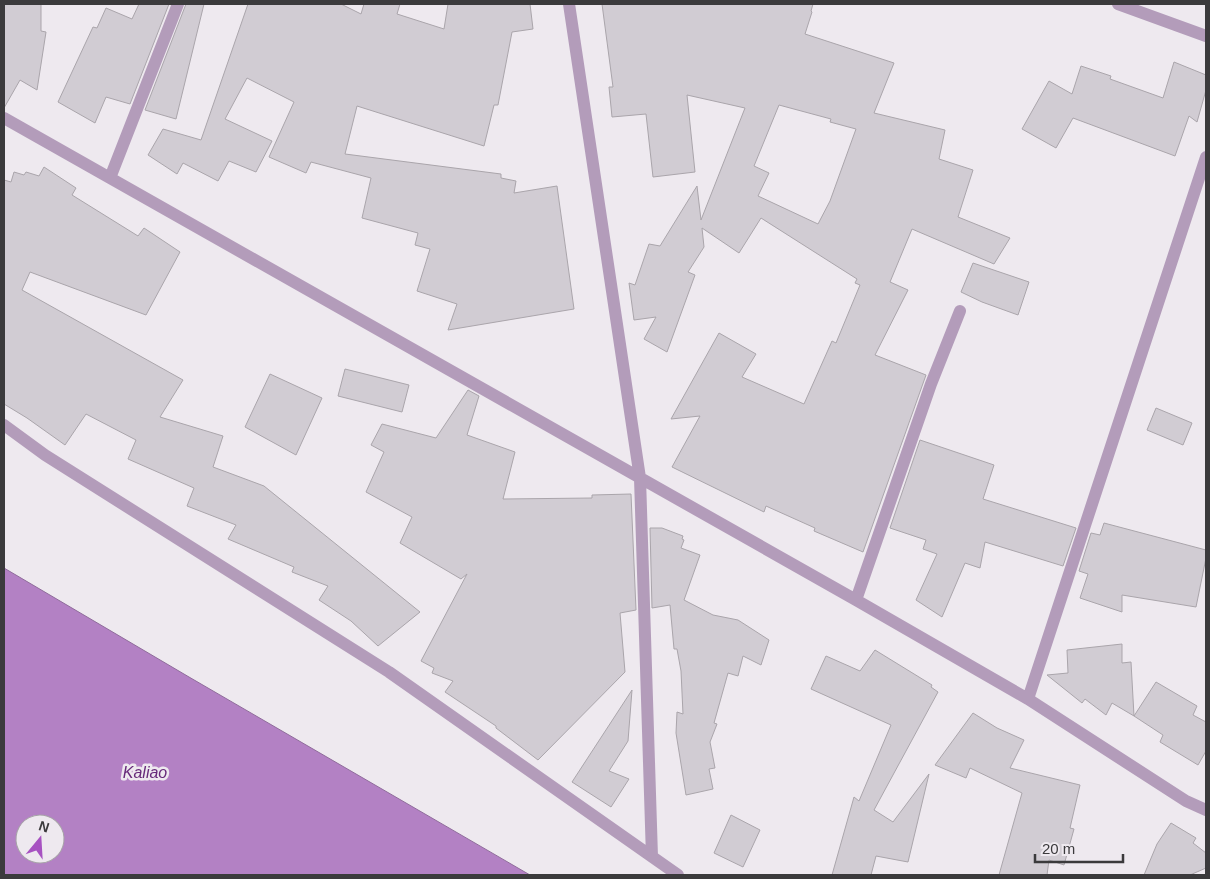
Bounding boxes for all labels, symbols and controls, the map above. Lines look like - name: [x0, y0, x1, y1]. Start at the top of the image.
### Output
- water label: Kaliao: [123, 764, 167, 781]
- north arrow: [15, 814, 65, 864]
- text: N: [37, 817, 51, 836]
- scale bar: [1035, 832, 1122, 864]
- text: 20 m: [1042, 840, 1075, 857]

